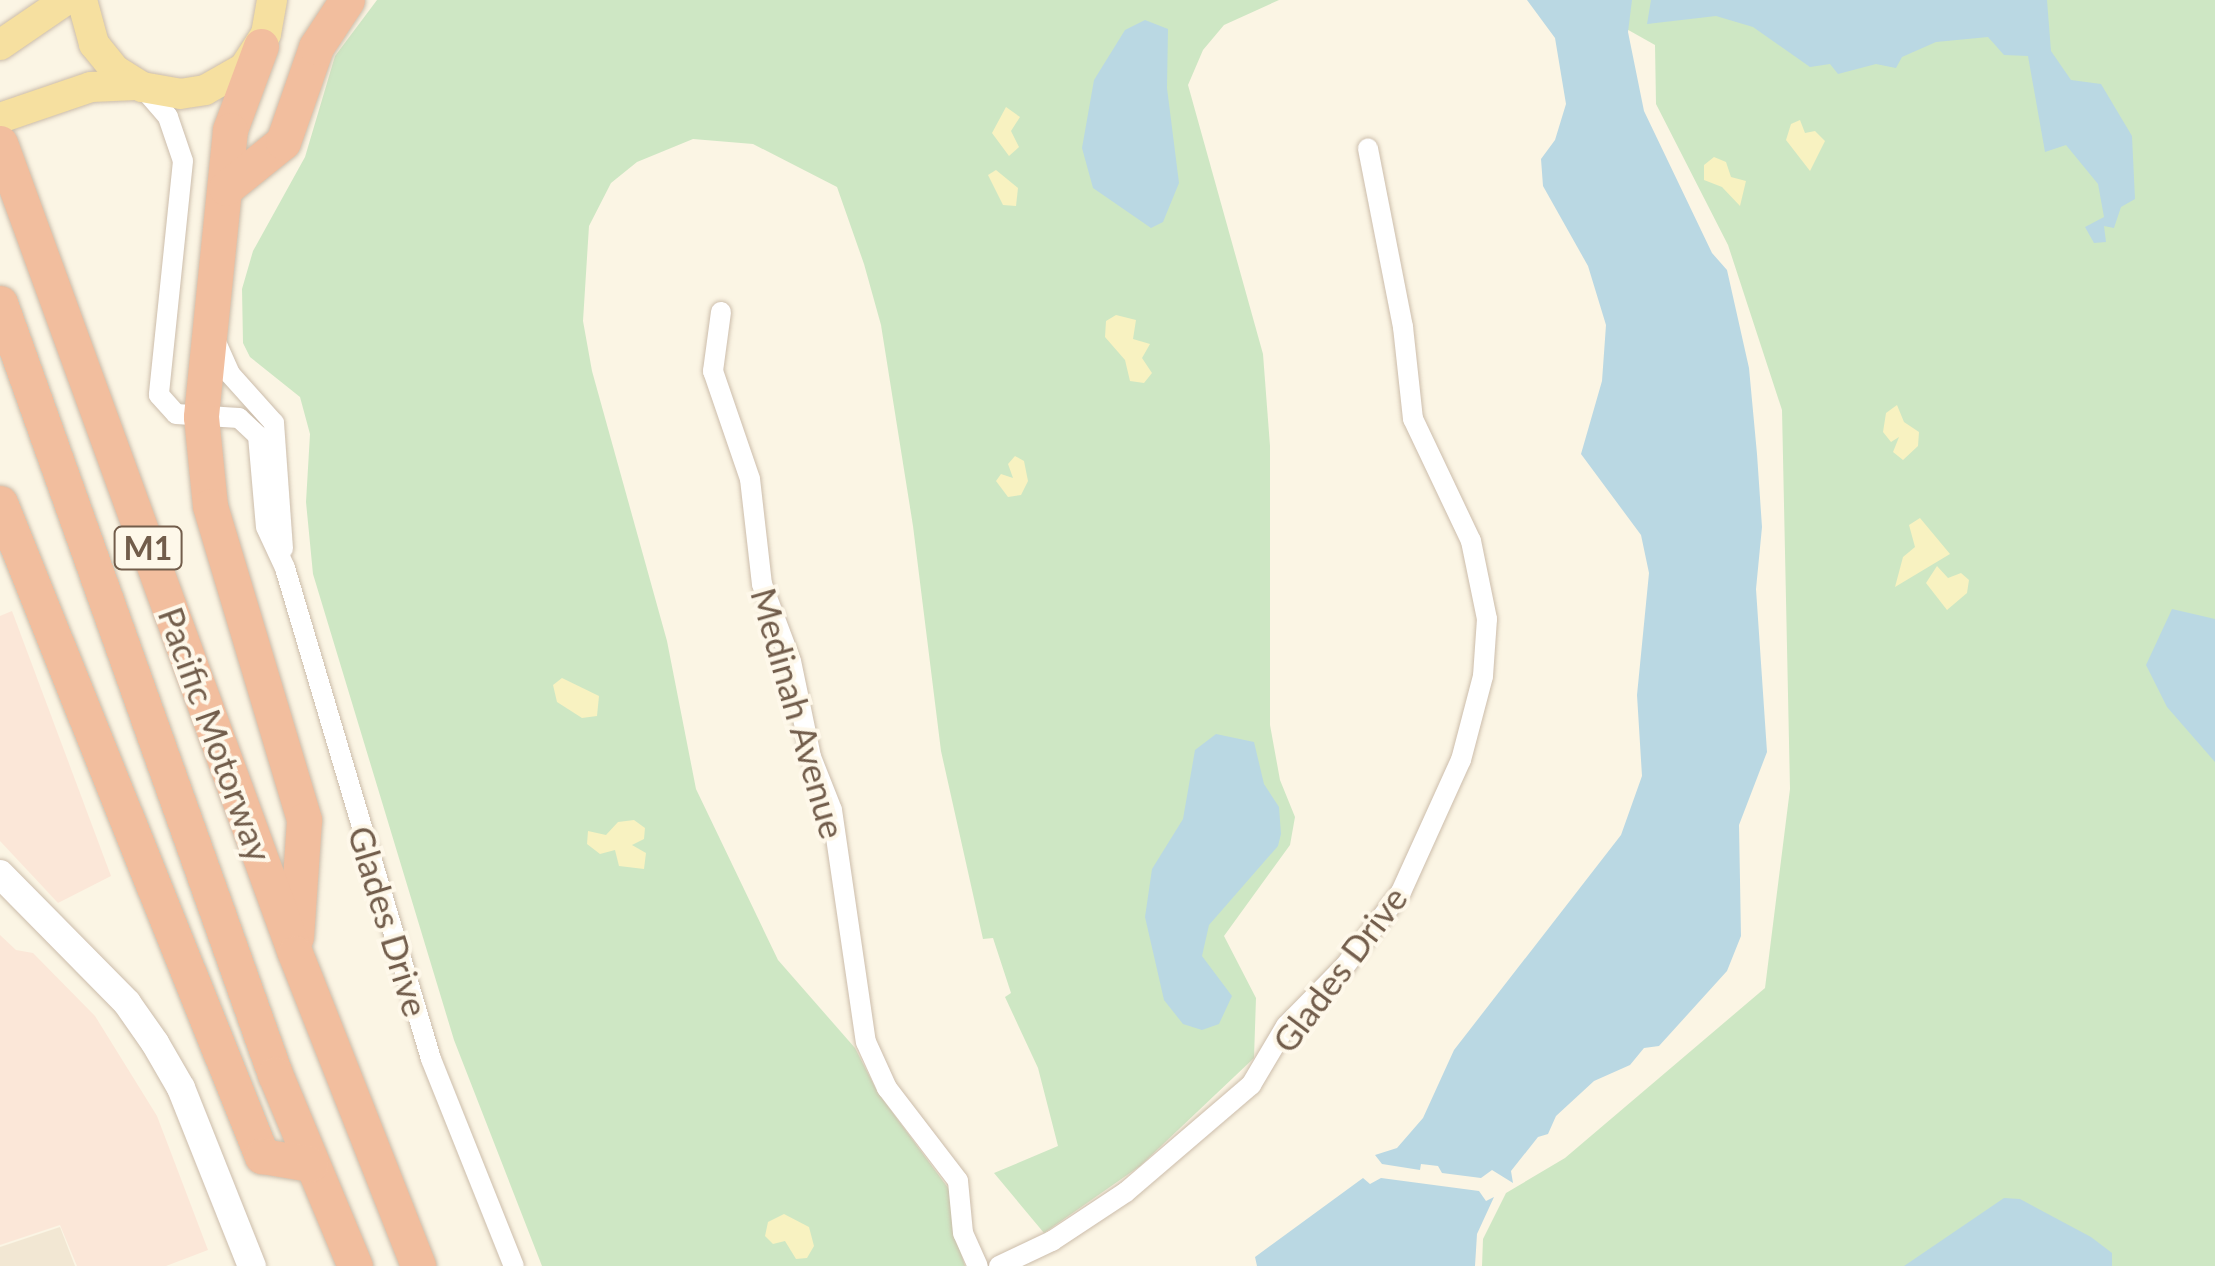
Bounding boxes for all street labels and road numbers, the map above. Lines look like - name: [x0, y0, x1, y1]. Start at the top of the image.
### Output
- road number: M1: [113, 521, 183, 575]
- street label: Medinah Avenue: [743, 582, 855, 844]
- street label: Pacific Motorway: [151, 601, 281, 867]
- street label: Glades Drive: [340, 821, 438, 1021]
- street label: Glades Drive: [1263, 878, 1415, 1060]

